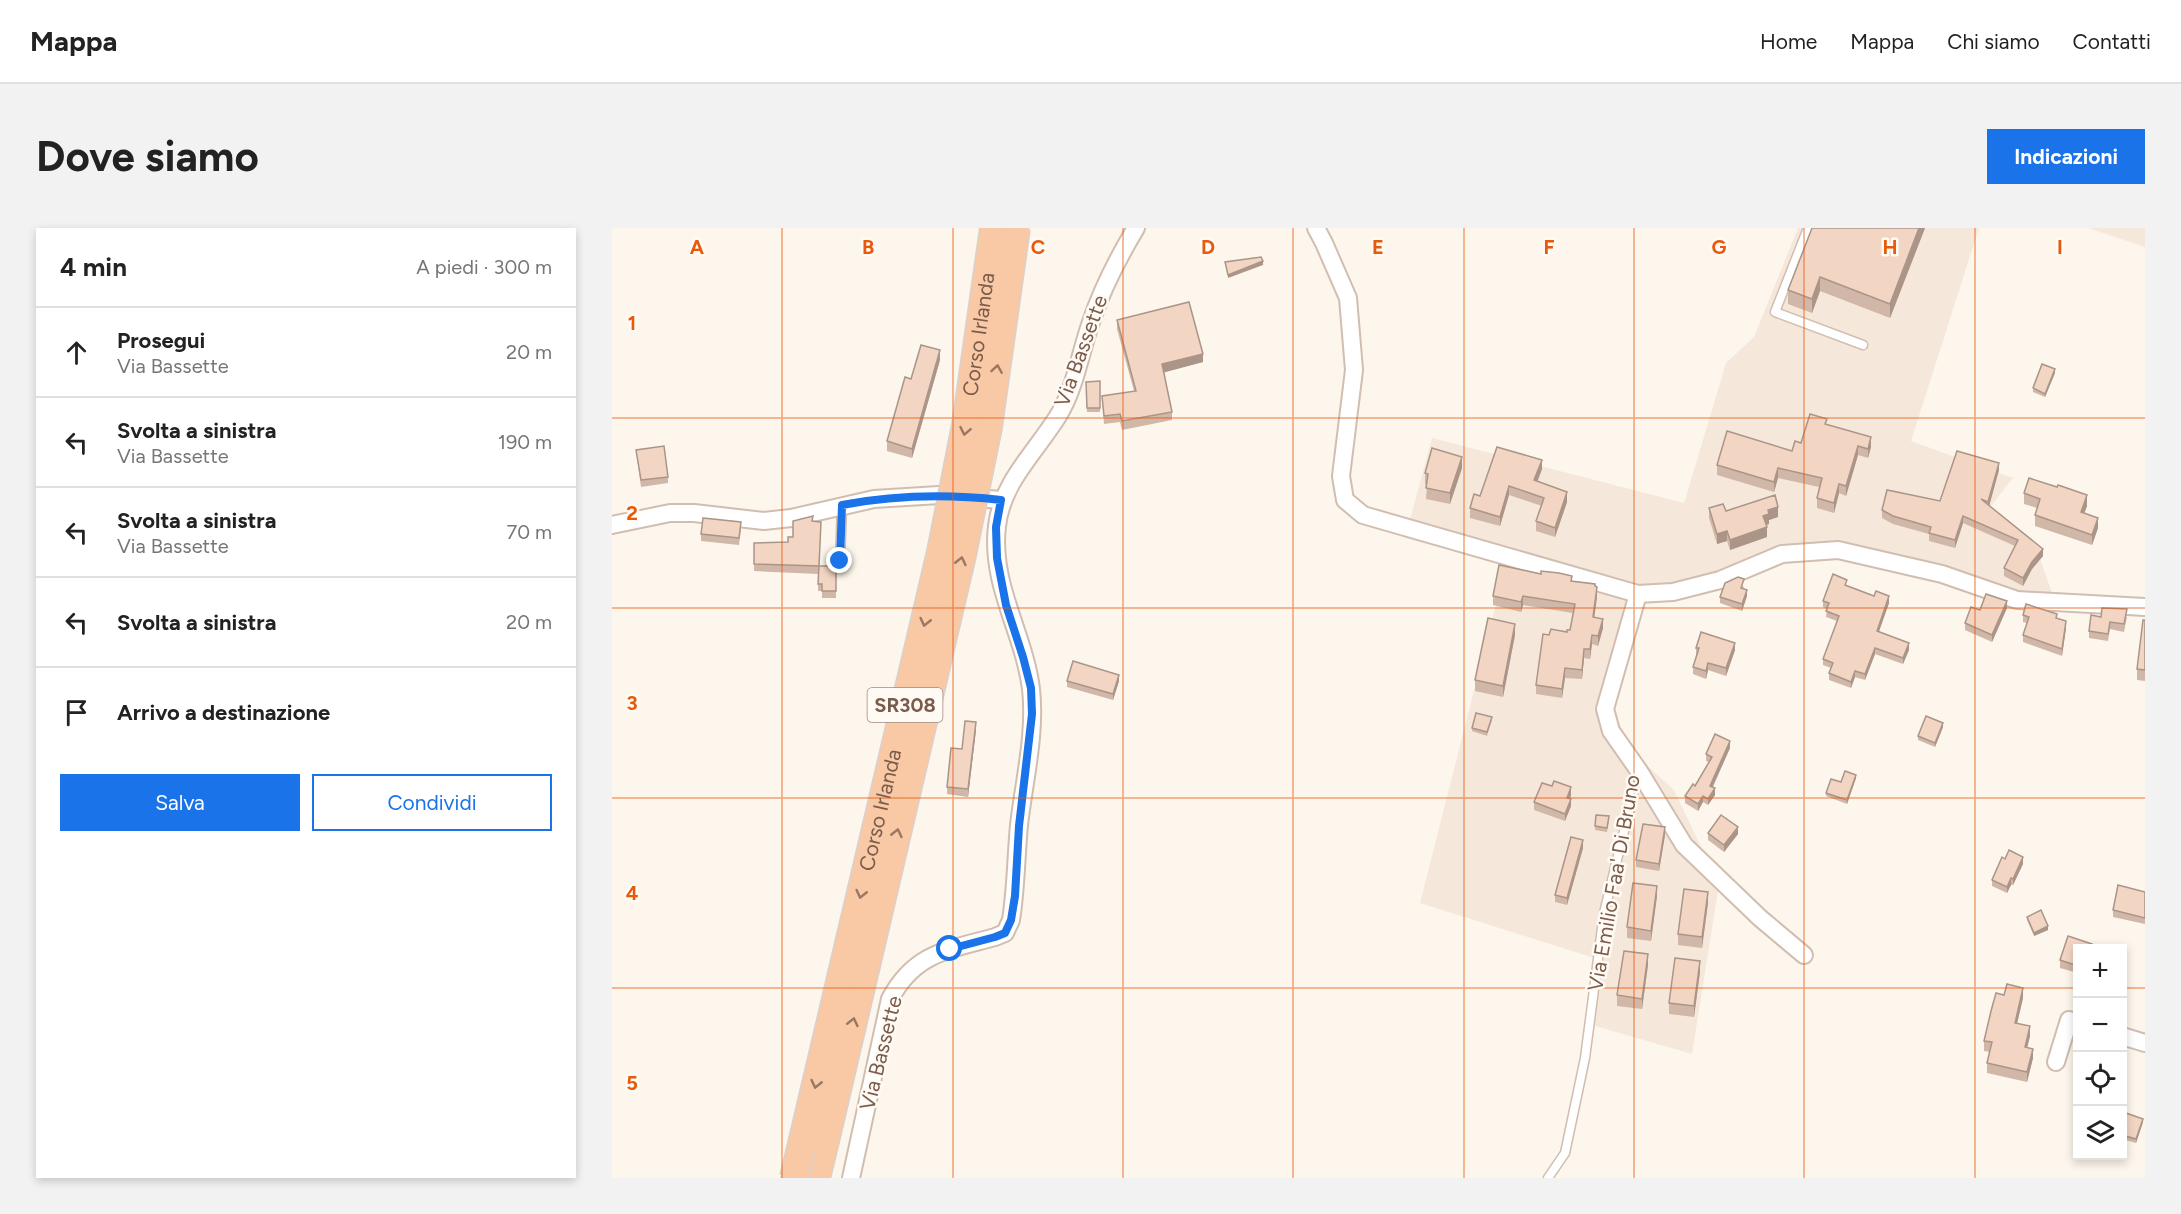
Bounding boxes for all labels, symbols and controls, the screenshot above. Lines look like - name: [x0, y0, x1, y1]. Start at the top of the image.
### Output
- text: Mappa: [30, 24, 118, 58]
- text: Home: [1760, 29, 1817, 54]
- text: Mappa: [1850, 29, 1914, 54]
- text: Chi siamo: [1947, 29, 2040, 54]
- text: Contatti: [2073, 29, 2151, 54]
- button: Indicazioni: [1987, 129, 2145, 184]
- text: Dove siamo: [36, 131, 259, 182]
- text: A: [690, 235, 705, 259]
- text: B: [862, 235, 874, 259]
- text: C: [1031, 235, 1045, 259]
- text: D: [1201, 235, 1215, 259]
- text: E: [1372, 235, 1384, 259]
- text: F: [1543, 235, 1555, 259]
- text: G: [1712, 235, 1727, 259]
- text: H: [1883, 235, 1898, 259]
- text: I: [2057, 235, 2063, 259]
- text: 4 min: [60, 251, 127, 283]
- text: A piedi · 300 m: [416, 255, 552, 279]
- street label: Corso Irlanda: [957, 271, 1000, 398]
- street label: Via Bassette: [1049, 291, 1112, 410]
- text: 1: [628, 311, 636, 335]
- text: Prosegui: [117, 327, 205, 354]
- icon: ahead: [60, 336, 93, 369]
- text: 20 m: [506, 340, 552, 364]
- text: Via Bassette: [117, 354, 229, 378]
- one-way arrow: [990, 365, 1002, 374]
- text: Svolta a sinistra: [117, 417, 276, 444]
- icon: left: [60, 426, 93, 459]
- one-way arrow: [959, 426, 972, 436]
- text: 190 m: [498, 430, 552, 454]
- text: Via Bassette: [117, 444, 229, 468]
- text: 2: [626, 501, 638, 525]
- text: Svolta a sinistra: [117, 507, 276, 534]
- icon: left: [60, 516, 93, 549]
- text: 70 m: [506, 520, 552, 544]
- text: Via Bassette: [117, 534, 229, 558]
- route end: [826, 547, 852, 573]
- one-way arrow: [953, 556, 966, 566]
- icon: left: [60, 606, 93, 639]
- text: Svolta a sinistra: [117, 609, 276, 636]
- text: 20 m: [506, 610, 552, 634]
- one-way arrow: [919, 617, 932, 627]
- road number: SR308: [868, 688, 942, 722]
- text: 3: [626, 691, 638, 715]
- icon: arrive: [60, 696, 93, 729]
- text: Arrivo a destinazione: [117, 699, 330, 726]
- street label: Corso Irlanda: [854, 746, 906, 873]
- street label: Via Emilio Faa' Di Bruno: [1582, 773, 1645, 993]
- button: Salva: [60, 774, 300, 831]
- button: Condividi: [312, 774, 552, 831]
- one-way arrow: [890, 828, 903, 838]
- text: 4: [626, 881, 639, 905]
- one-way arrow: [855, 889, 868, 899]
- route start: [936, 935, 962, 961]
- map controls: [2073, 944, 2127, 1160]
- button: +: [2073, 944, 2127, 998]
- street label: Via Bassette: [854, 993, 907, 1113]
- button: −: [2073, 998, 2127, 1052]
- one-way arrow: [845, 1018, 858, 1028]
- button: locate: [2073, 1052, 2127, 1106]
- text: 5: [626, 1071, 638, 1095]
- one-way arrow: [811, 1078, 824, 1088]
- button: layers: [2073, 1106, 2127, 1160]

